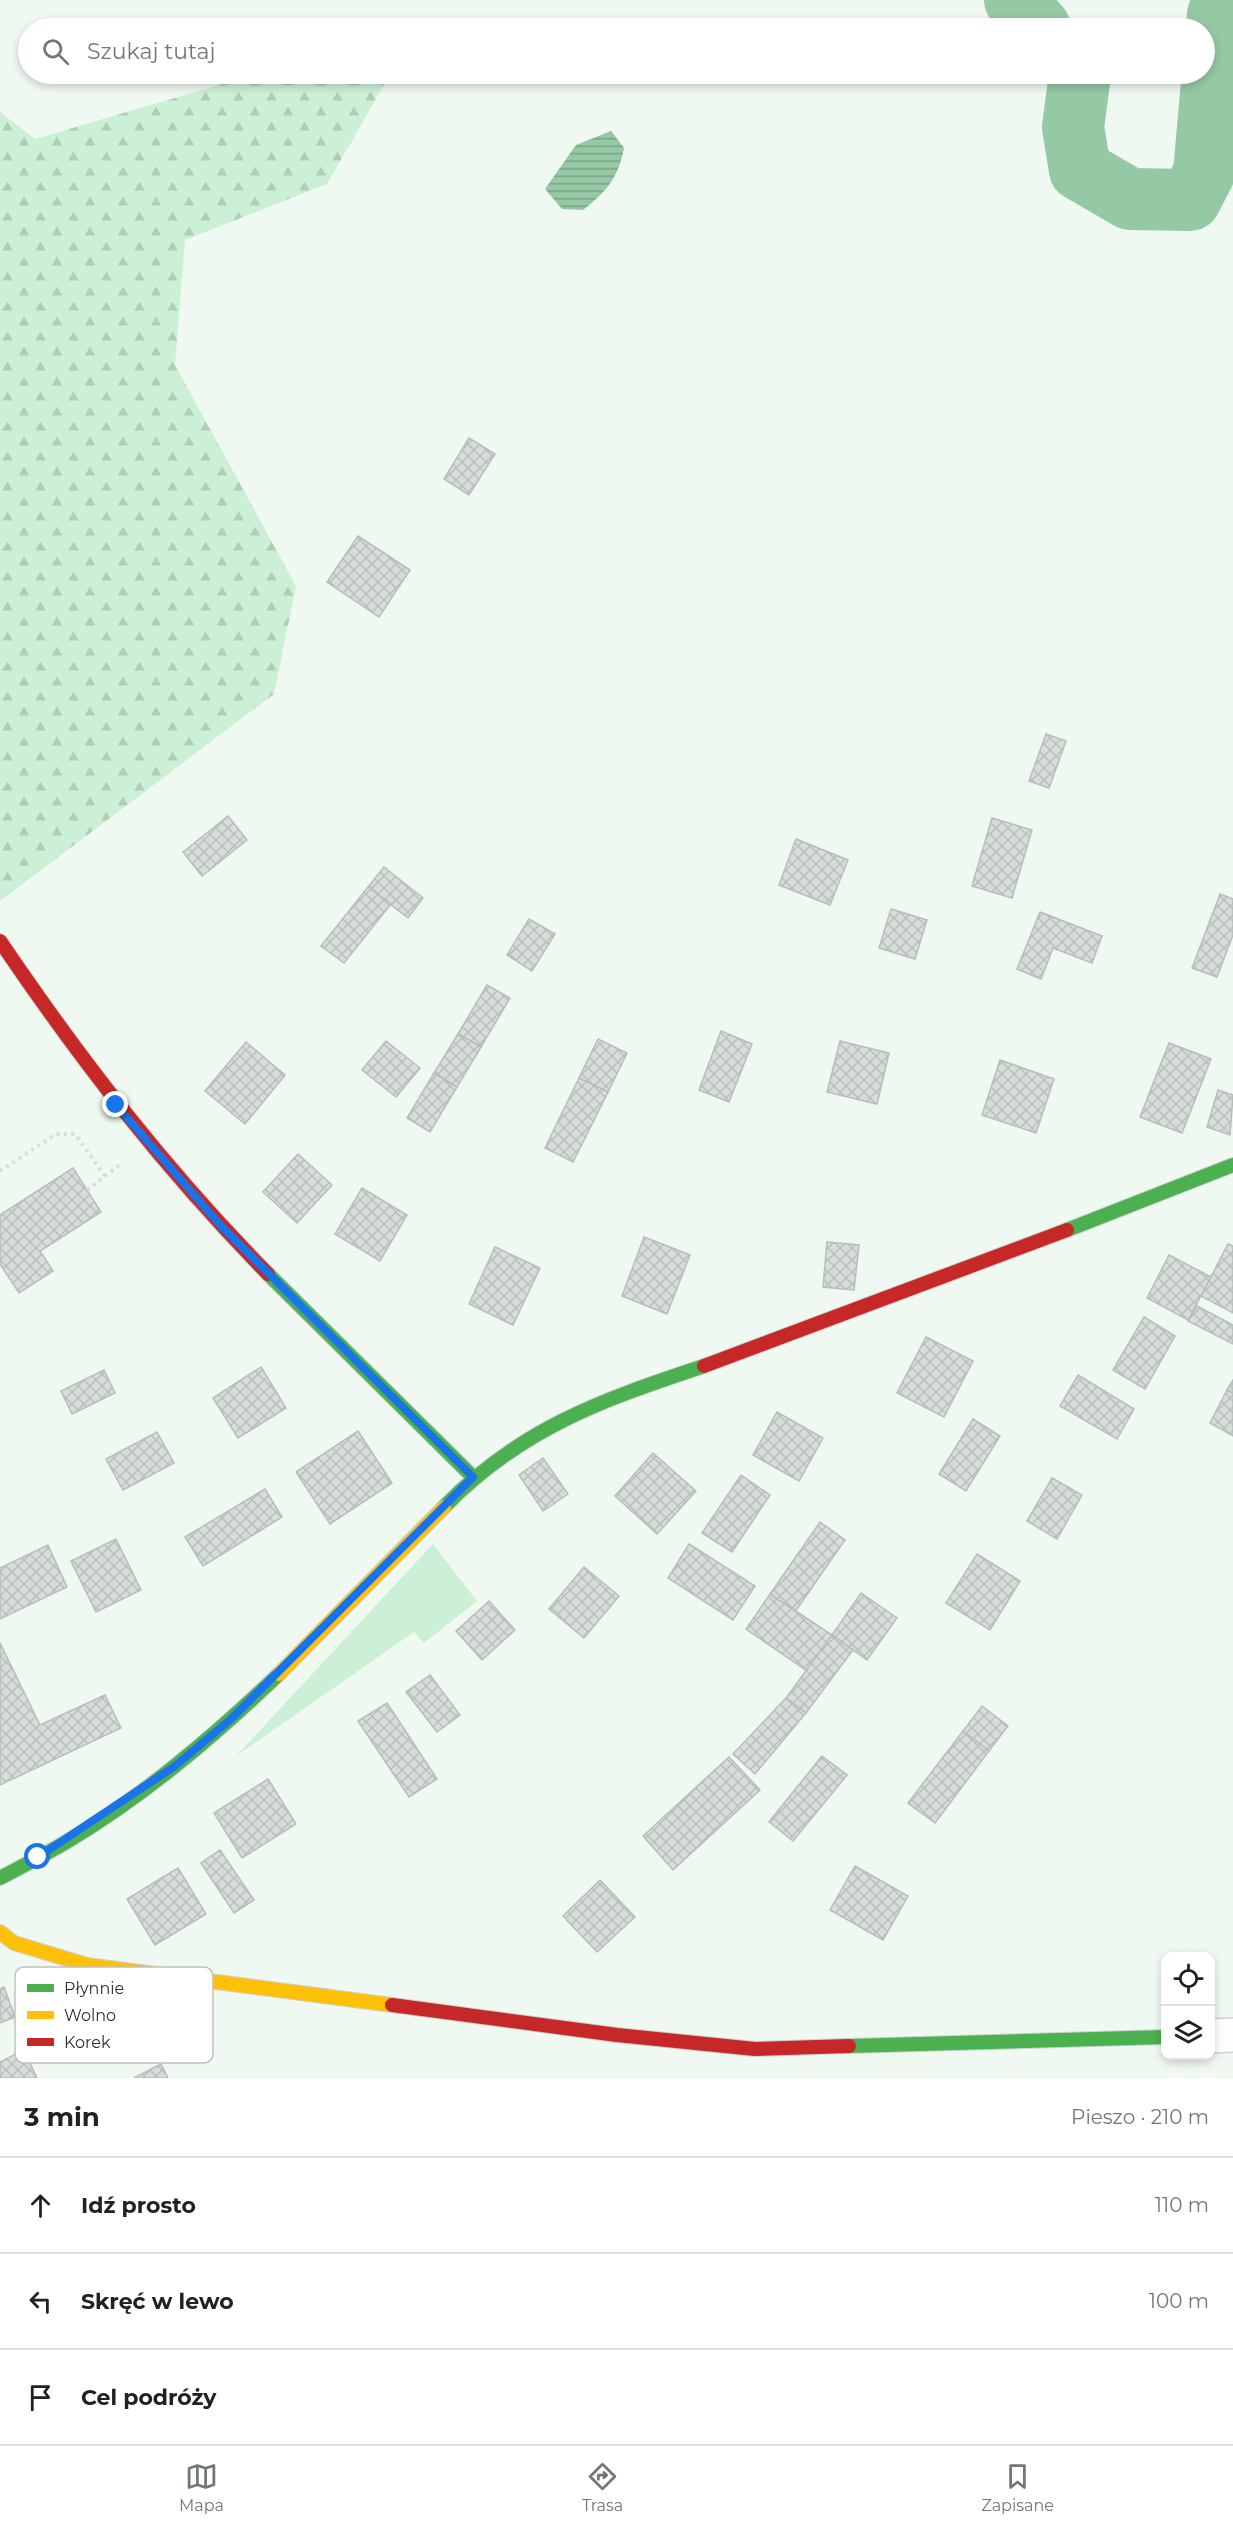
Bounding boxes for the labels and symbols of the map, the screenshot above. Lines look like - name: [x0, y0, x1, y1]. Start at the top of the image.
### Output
- route end: [102, 1091, 128, 1117]
- route start: [24, 1843, 50, 1869]
- legend: [15, 1967, 213, 2063]
- text: Płynnie: [64, 1979, 124, 1998]
- text: Wolno: [64, 2006, 116, 2025]
- text: Korek: [64, 2033, 111, 2052]

